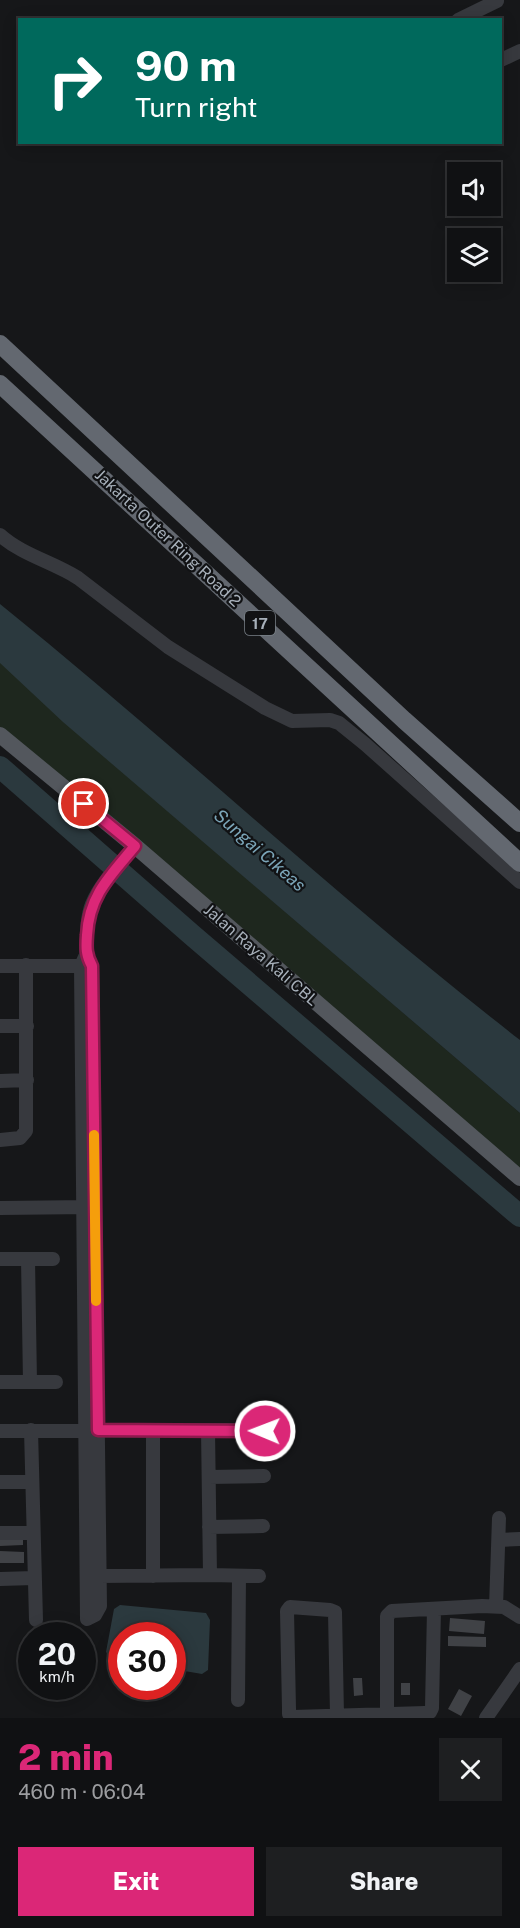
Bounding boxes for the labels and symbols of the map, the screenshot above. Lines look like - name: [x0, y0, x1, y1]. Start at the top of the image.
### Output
- street label: Jakarta Outer Ring Road 2: [91, 465, 245, 611]
- road number: 17: [245, 611, 275, 635]
- pin: [58, 778, 109, 829]
- water label: Sungai Cikeas: [210, 804, 310, 896]
- street label: Jalan Raya Kali CBL: [200, 900, 322, 1010]
- position arrow: [233, 1399, 297, 1463]
- speed limit sign: 30: [108, 1622, 186, 1700]

